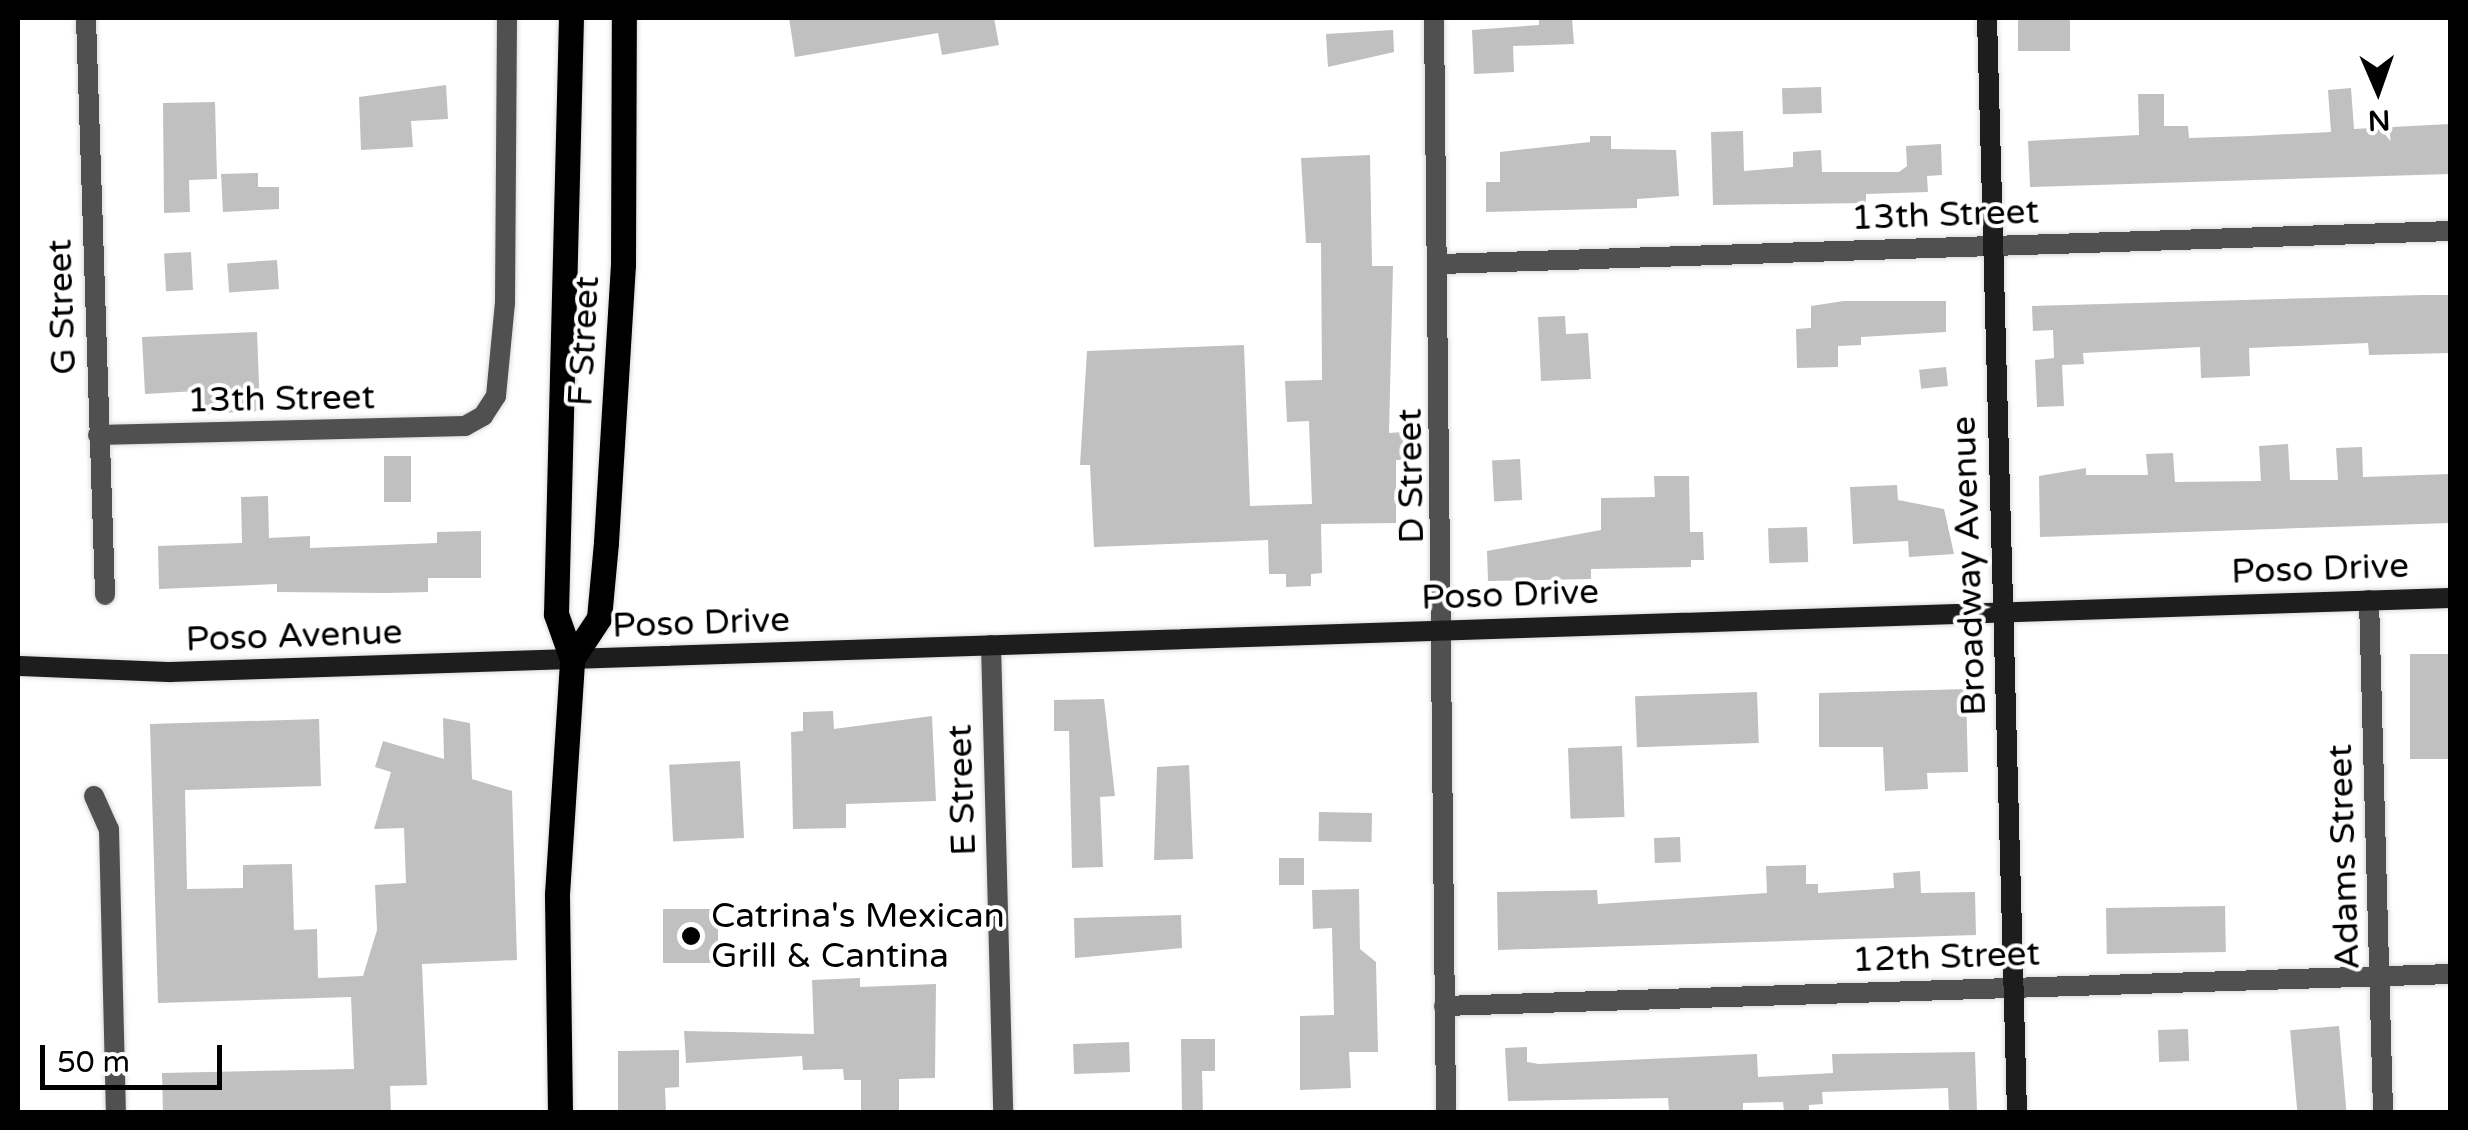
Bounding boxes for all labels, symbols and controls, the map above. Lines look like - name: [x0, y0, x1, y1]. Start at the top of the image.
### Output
- north arrow: [2328, 40, 2428, 140]
- text: N: [2367, 103, 2391, 137]
- street label: 13th Street: [1850, 191, 2040, 239]
- street label: G Street: [39, 238, 85, 376]
- street label: F Street: [560, 275, 608, 407]
- street label: 13th Street: [187, 376, 375, 422]
- street label: D Street: [1389, 408, 1433, 544]
- street label: Broadway Avenue: [1943, 415, 1995, 717]
- street label: Poso Drive: [2230, 545, 2410, 593]
- street label: Poso Drive: [1420, 571, 1600, 619]
- street label: Poso Drive: [611, 599, 791, 647]
- street label: Poso Avenue: [185, 611, 403, 661]
- street label: E Street: [939, 724, 985, 856]
- street label: Adams Street: [2319, 744, 2369, 970]
- place label: Catrina's Mexican Grill & Cantina: [711, 895, 1005, 977]
- marker: Catrina's Mexican Grill & Cantina: [680, 925, 702, 947]
- street label: 12th Street: [1851, 933, 2041, 981]
- scale bar: [45, 1025, 228, 1087]
- text: 50 m: [57, 1044, 130, 1081]

